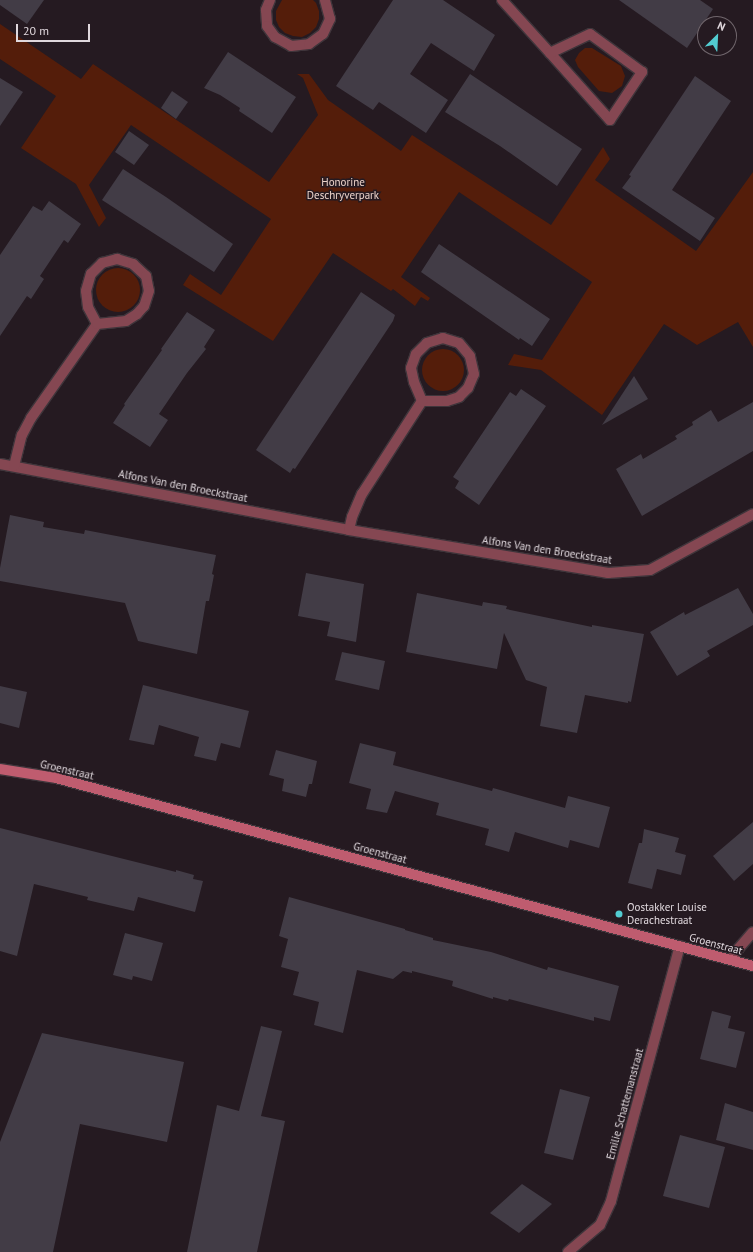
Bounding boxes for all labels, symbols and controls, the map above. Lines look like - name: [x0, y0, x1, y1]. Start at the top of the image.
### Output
- scale bar: [18, 16, 92, 42]
- north arrow: [697, 16, 737, 56]
- text: N: [715, 18, 728, 34]
- text: 20 m: [23, 23, 49, 38]
- park label: Honorine Deschryverpark: [307, 176, 379, 202]
- street label: Alfons Van den Broeckstraat: [117, 467, 249, 505]
- street label: Alfons Van den Broeckstraat: [481, 533, 613, 567]
- street label: Groenstraat: [39, 757, 95, 783]
- street label: Groenstraat: [352, 840, 408, 866]
- place label: Oostakker Louise Derachestraat: [627, 901, 707, 927]
- marker: Oostakker Louise Derachestraat: [614, 909, 624, 919]
- street label: Groenstraat: [688, 931, 744, 957]
- street label: Emilie Schattemanstraat: [604, 1047, 646, 1161]

